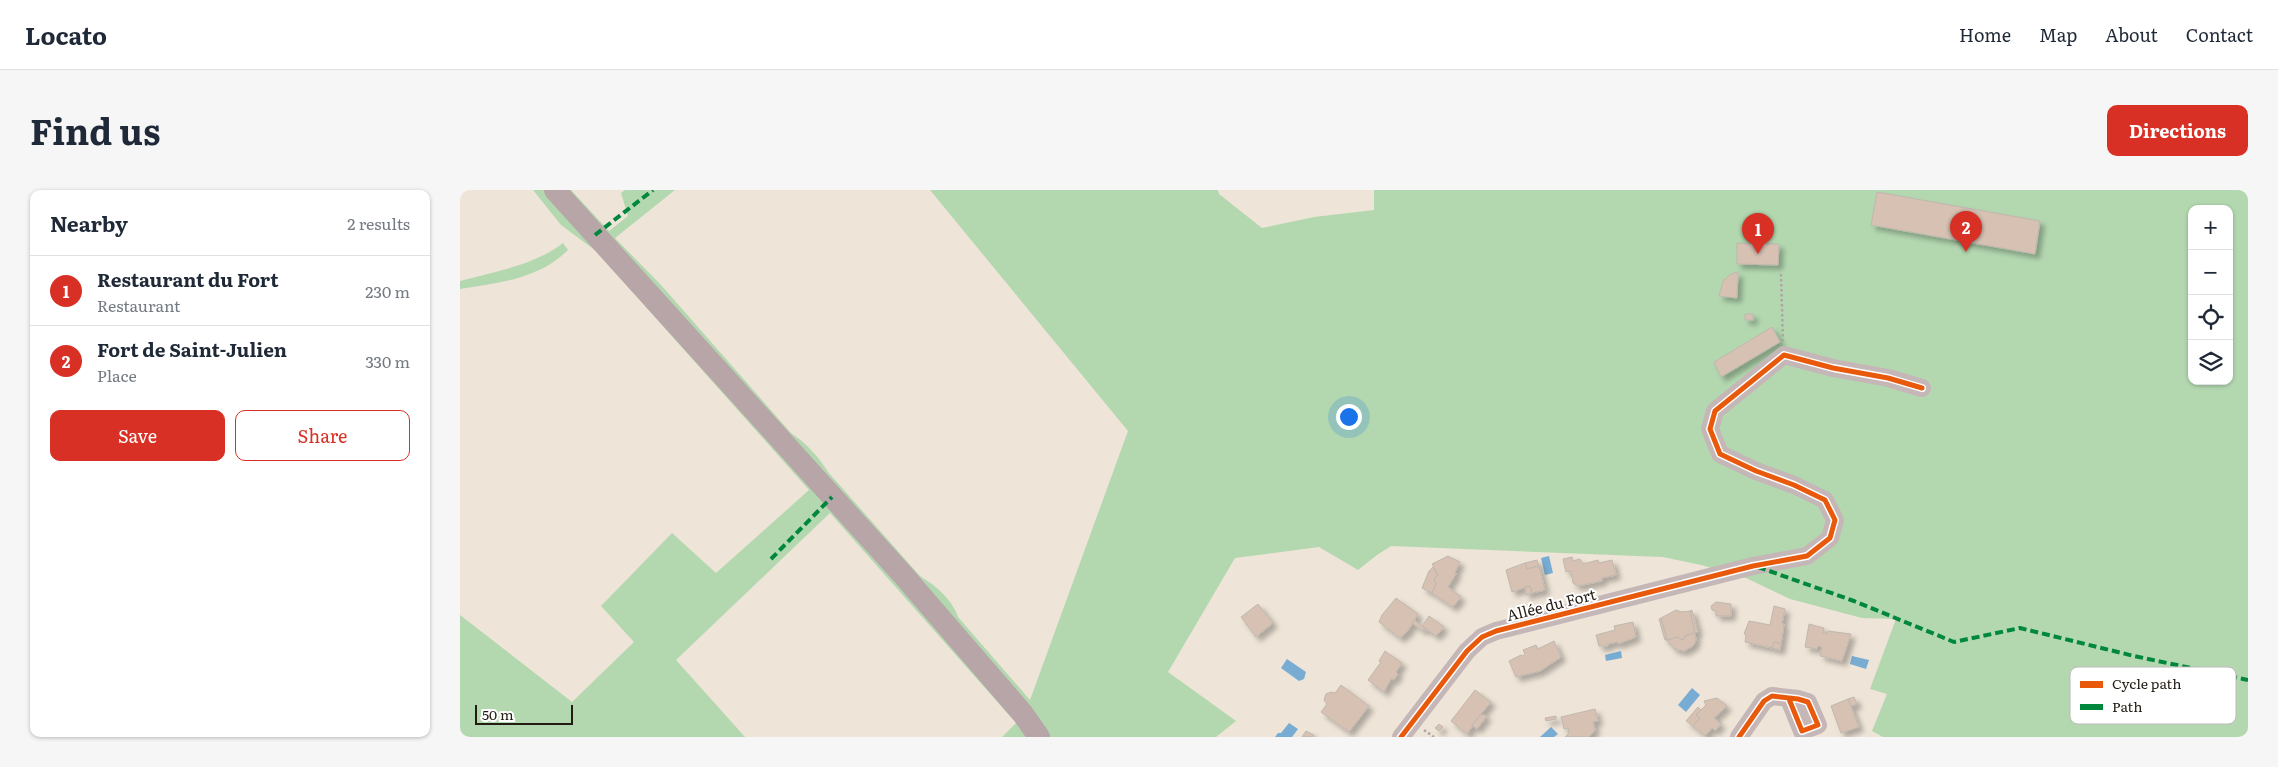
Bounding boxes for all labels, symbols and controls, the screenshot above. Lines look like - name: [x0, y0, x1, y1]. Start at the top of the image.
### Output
- text: Locato: [25, 17, 107, 52]
- text: Home: [1959, 21, 2011, 48]
- text: Map: [2039, 21, 2077, 48]
- text: About: [2105, 21, 2158, 48]
- text: Contact: [2186, 21, 2253, 48]
- text: Find us: [30, 104, 160, 156]
- button: Directions: [2107, 105, 2248, 156]
- map controls: [2188, 205, 2233, 385]
- button: +: [2188, 205, 2233, 250]
- text: Nearby: [50, 207, 128, 238]
- text: 2 results: [347, 211, 410, 235]
- pin: 2: [1950, 211, 1982, 252]
- pin: 1: [1742, 213, 1774, 254]
- button: −: [2188, 250, 2233, 295]
- text: Restaurant du Fort: [97, 265, 279, 293]
- text: 1: [63, 279, 69, 303]
- text: 230 m: [365, 279, 410, 303]
- text: Restaurant: [97, 293, 181, 317]
- button: locate: [2188, 295, 2233, 340]
- text: Fort de Saint-Julien: [97, 335, 287, 363]
- button: layers: [2188, 340, 2233, 385]
- text: 2: [62, 349, 70, 373]
- text: 330 m: [365, 349, 410, 373]
- text: Place: [97, 363, 137, 387]
- your location: [1336, 404, 1362, 430]
- button: Save: [50, 410, 225, 461]
- button: Share: [235, 410, 410, 461]
- street label: Allée du Fort: [1504, 582, 1598, 626]
- legend: [2070, 667, 2236, 724]
- text: Cycle path: [2112, 673, 2181, 693]
- text: Path: [2112, 696, 2142, 716]
- scale bar: [475, 702, 572, 725]
- text: 50 m: [482, 704, 514, 724]

